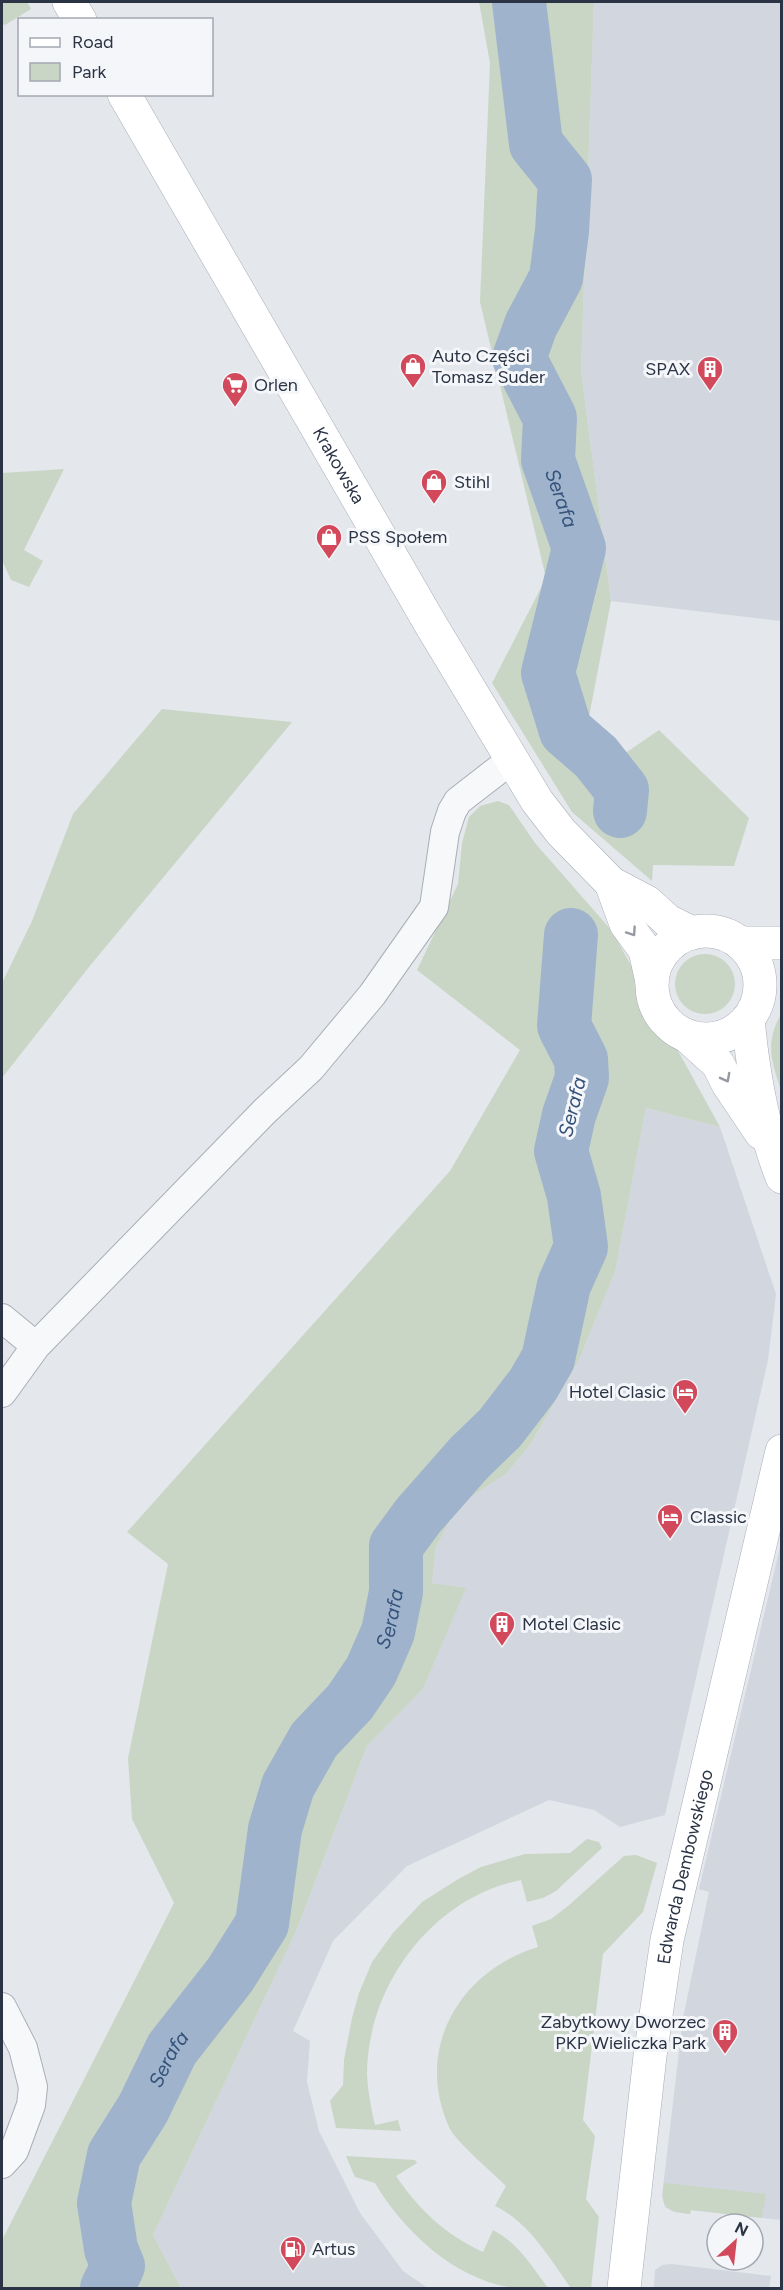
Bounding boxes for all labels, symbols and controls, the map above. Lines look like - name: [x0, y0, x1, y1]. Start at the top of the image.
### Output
- legend: [18, 18, 213, 96]
- text: Road: [72, 31, 113, 53]
- text: Park: [72, 61, 107, 83]
- place label: Auto Części Tomasz Suder: [432, 345, 545, 388]
- shop icon: Auto Części Tomasz Suder: [398, 351, 428, 389]
- building icon: SPAX: [695, 354, 725, 392]
- place label: SPAX: [645, 358, 690, 380]
- supermarket icon: Orlen: [220, 370, 250, 408]
- place label: Orlen: [254, 374, 298, 396]
- street label: Krakowska: [308, 423, 370, 508]
- water label: Serafa: [540, 465, 583, 531]
- shop icon: Stihl: [419, 467, 449, 505]
- place label: Stihl: [454, 471, 490, 493]
- shop icon: PSS Społem: [314, 522, 344, 560]
- place label: PSS Społem: [348, 526, 447, 548]
- one-way arrow: [625, 926, 636, 937]
- one-way arrow: [719, 1072, 730, 1082]
- water label: Serafa: [553, 1074, 591, 1139]
- hotel icon: Hotel Clasic: [670, 1377, 700, 1415]
- place label: Hotel Clasic: [569, 1381, 666, 1403]
- hotel icon: Classic: [655, 1502, 685, 1540]
- place label: Classic: [690, 1506, 747, 1528]
- water label: Serafa: [370, 1587, 408, 1653]
- building icon: Motel Clasic: [487, 1609, 517, 1647]
- place label: Motel Clasic: [522, 1613, 621, 1635]
- street label: Edwarda Dembowskiego: [653, 1767, 718, 1966]
- place label: Zabytkowy Dworzec PKP Wieliczka Park: [541, 2011, 706, 2054]
- building icon: Zabytkowy Dworzec PKP Wieliczka Park: [710, 2017, 740, 2055]
- water label: Serafa: [143, 2026, 194, 2091]
- north arrow: [705, 2212, 765, 2272]
- text: N: [732, 2218, 751, 2240]
- fuel station icon: Artus: [278, 2234, 308, 2272]
- place label: Artus: [312, 2238, 356, 2260]

